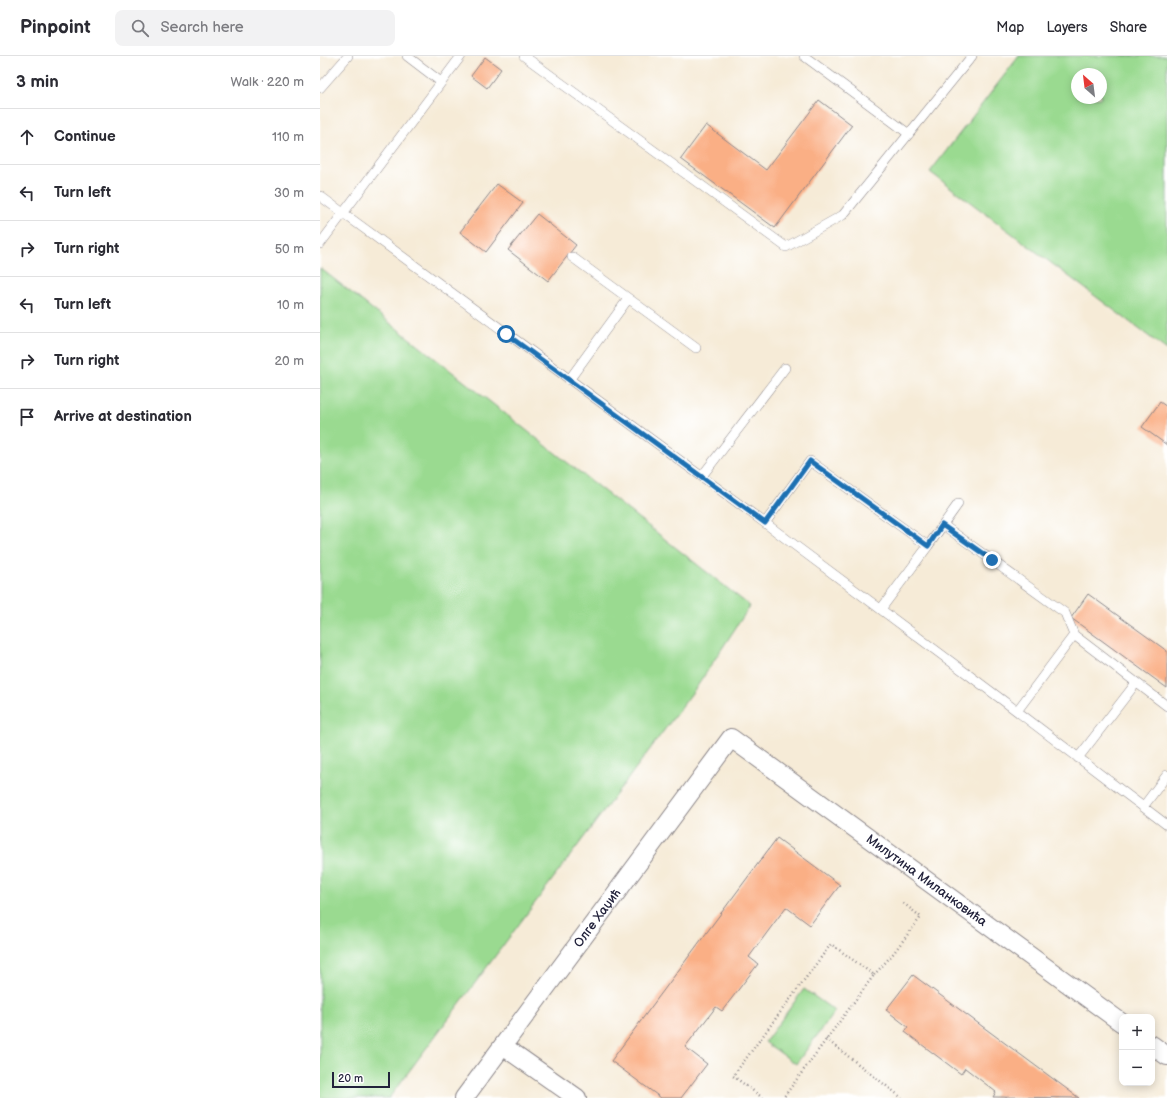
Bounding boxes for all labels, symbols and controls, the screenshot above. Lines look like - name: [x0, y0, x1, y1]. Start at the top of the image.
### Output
- search box: [115, 10, 395, 46]
- text: Pinpoint: [20, 16, 91, 39]
- icon: search: [129, 17, 151, 39]
- text: Search here: [161, 18, 244, 37]
- text: Map: [996, 19, 1024, 36]
- text: Layers: [1046, 19, 1088, 36]
- text: Share: [1110, 19, 1147, 36]
- north arrow: [1071, 68, 1107, 104]
- text: 3 min: [16, 72, 59, 92]
- text: Walk · 220 m: [231, 74, 304, 90]
- icon: ahead: [16, 126, 38, 148]
- text: Continue: [54, 127, 116, 146]
- text: 110 m: [272, 129, 304, 145]
- icon: left: [16, 182, 38, 204]
- text: Turn left: [54, 183, 111, 202]
- text: 30 m: [274, 185, 304, 201]
- icon: right: [16, 238, 38, 260]
- text: Turn right: [54, 239, 119, 258]
- text: 50 m: [275, 241, 304, 257]
- icon: left: [16, 294, 38, 316]
- text: Turn left: [54, 295, 111, 314]
- text: 10 m: [277, 297, 304, 313]
- route start: [497, 325, 515, 343]
- icon: right: [16, 350, 38, 372]
- text: Turn right: [54, 351, 119, 370]
- text: 20 m: [274, 353, 304, 369]
- icon: arrive: [16, 406, 38, 428]
- text: Arrive at destination: [54, 407, 192, 426]
- route end: [983, 551, 1001, 569]
- street label: Милутина Миланковића: [863, 831, 990, 930]
- street label: Олге Хаџић: [570, 886, 624, 951]
- map controls: [1119, 1014, 1155, 1086]
- button: +: [1119, 1014, 1155, 1050]
- button: −: [1119, 1050, 1155, 1086]
- scale bar: [332, 1070, 390, 1089]
- text: 20 m: [338, 1072, 363, 1085]

